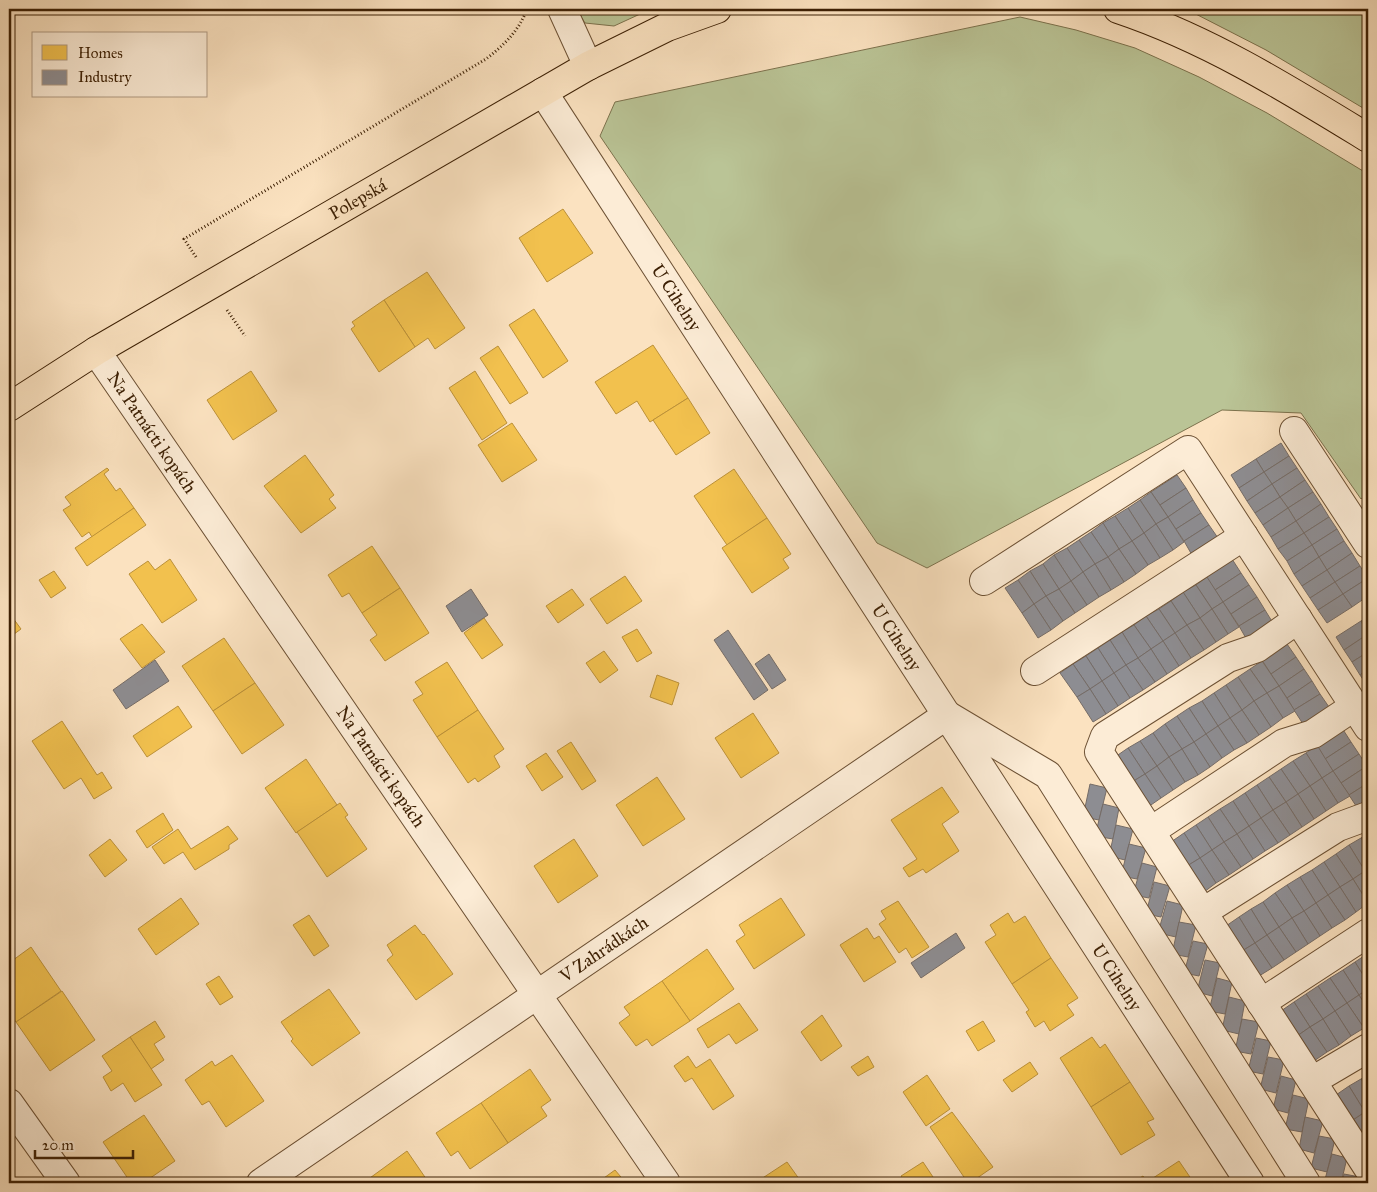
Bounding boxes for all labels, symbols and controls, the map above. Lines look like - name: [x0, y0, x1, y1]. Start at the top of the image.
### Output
- legend: [32, 32, 208, 98]
- text: Homes: [78, 44, 123, 62]
- text: Industry: [78, 68, 132, 86]
- street label: Polepská: [325, 174, 391, 225]
- street label: U Cihelny: [646, 260, 706, 336]
- street label: Na Patnácti kopách: [103, 368, 201, 498]
- street label: U Cihelny: [867, 600, 927, 676]
- street label: Na Patnácti kopách: [332, 702, 430, 832]
- street label: V Zahrádkách: [555, 911, 652, 988]
- street label: U Cihelny: [1087, 940, 1147, 1016]
- scale bar: [35, 1127, 132, 1159]
- text: 20 m: [42, 1136, 74, 1154]

